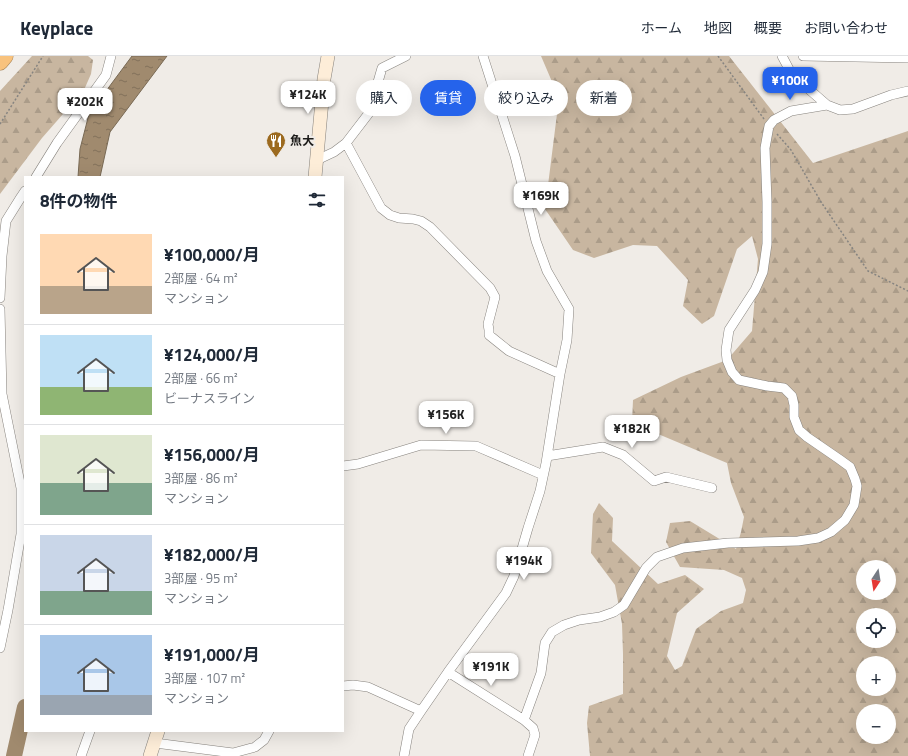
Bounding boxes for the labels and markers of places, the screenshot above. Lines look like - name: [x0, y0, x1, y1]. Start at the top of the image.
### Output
- pin: ¥100K: [762, 67, 818, 101]
- pin: ¥124K: [280, 81, 336, 115]
- pin: ¥202K: [57, 88, 113, 122]
- restaurant icon: 魚大: [265, 130, 287, 158]
- place label: 魚大: [290, 131, 314, 150]
- pin: ¥169K: [513, 182, 569, 216]
- pin: ¥156K: [418, 401, 474, 435]
- pin: ¥182K: [604, 415, 660, 449]
- pin: ¥194K: [496, 547, 552, 581]
- pin: ¥191K: [463, 653, 519, 687]

